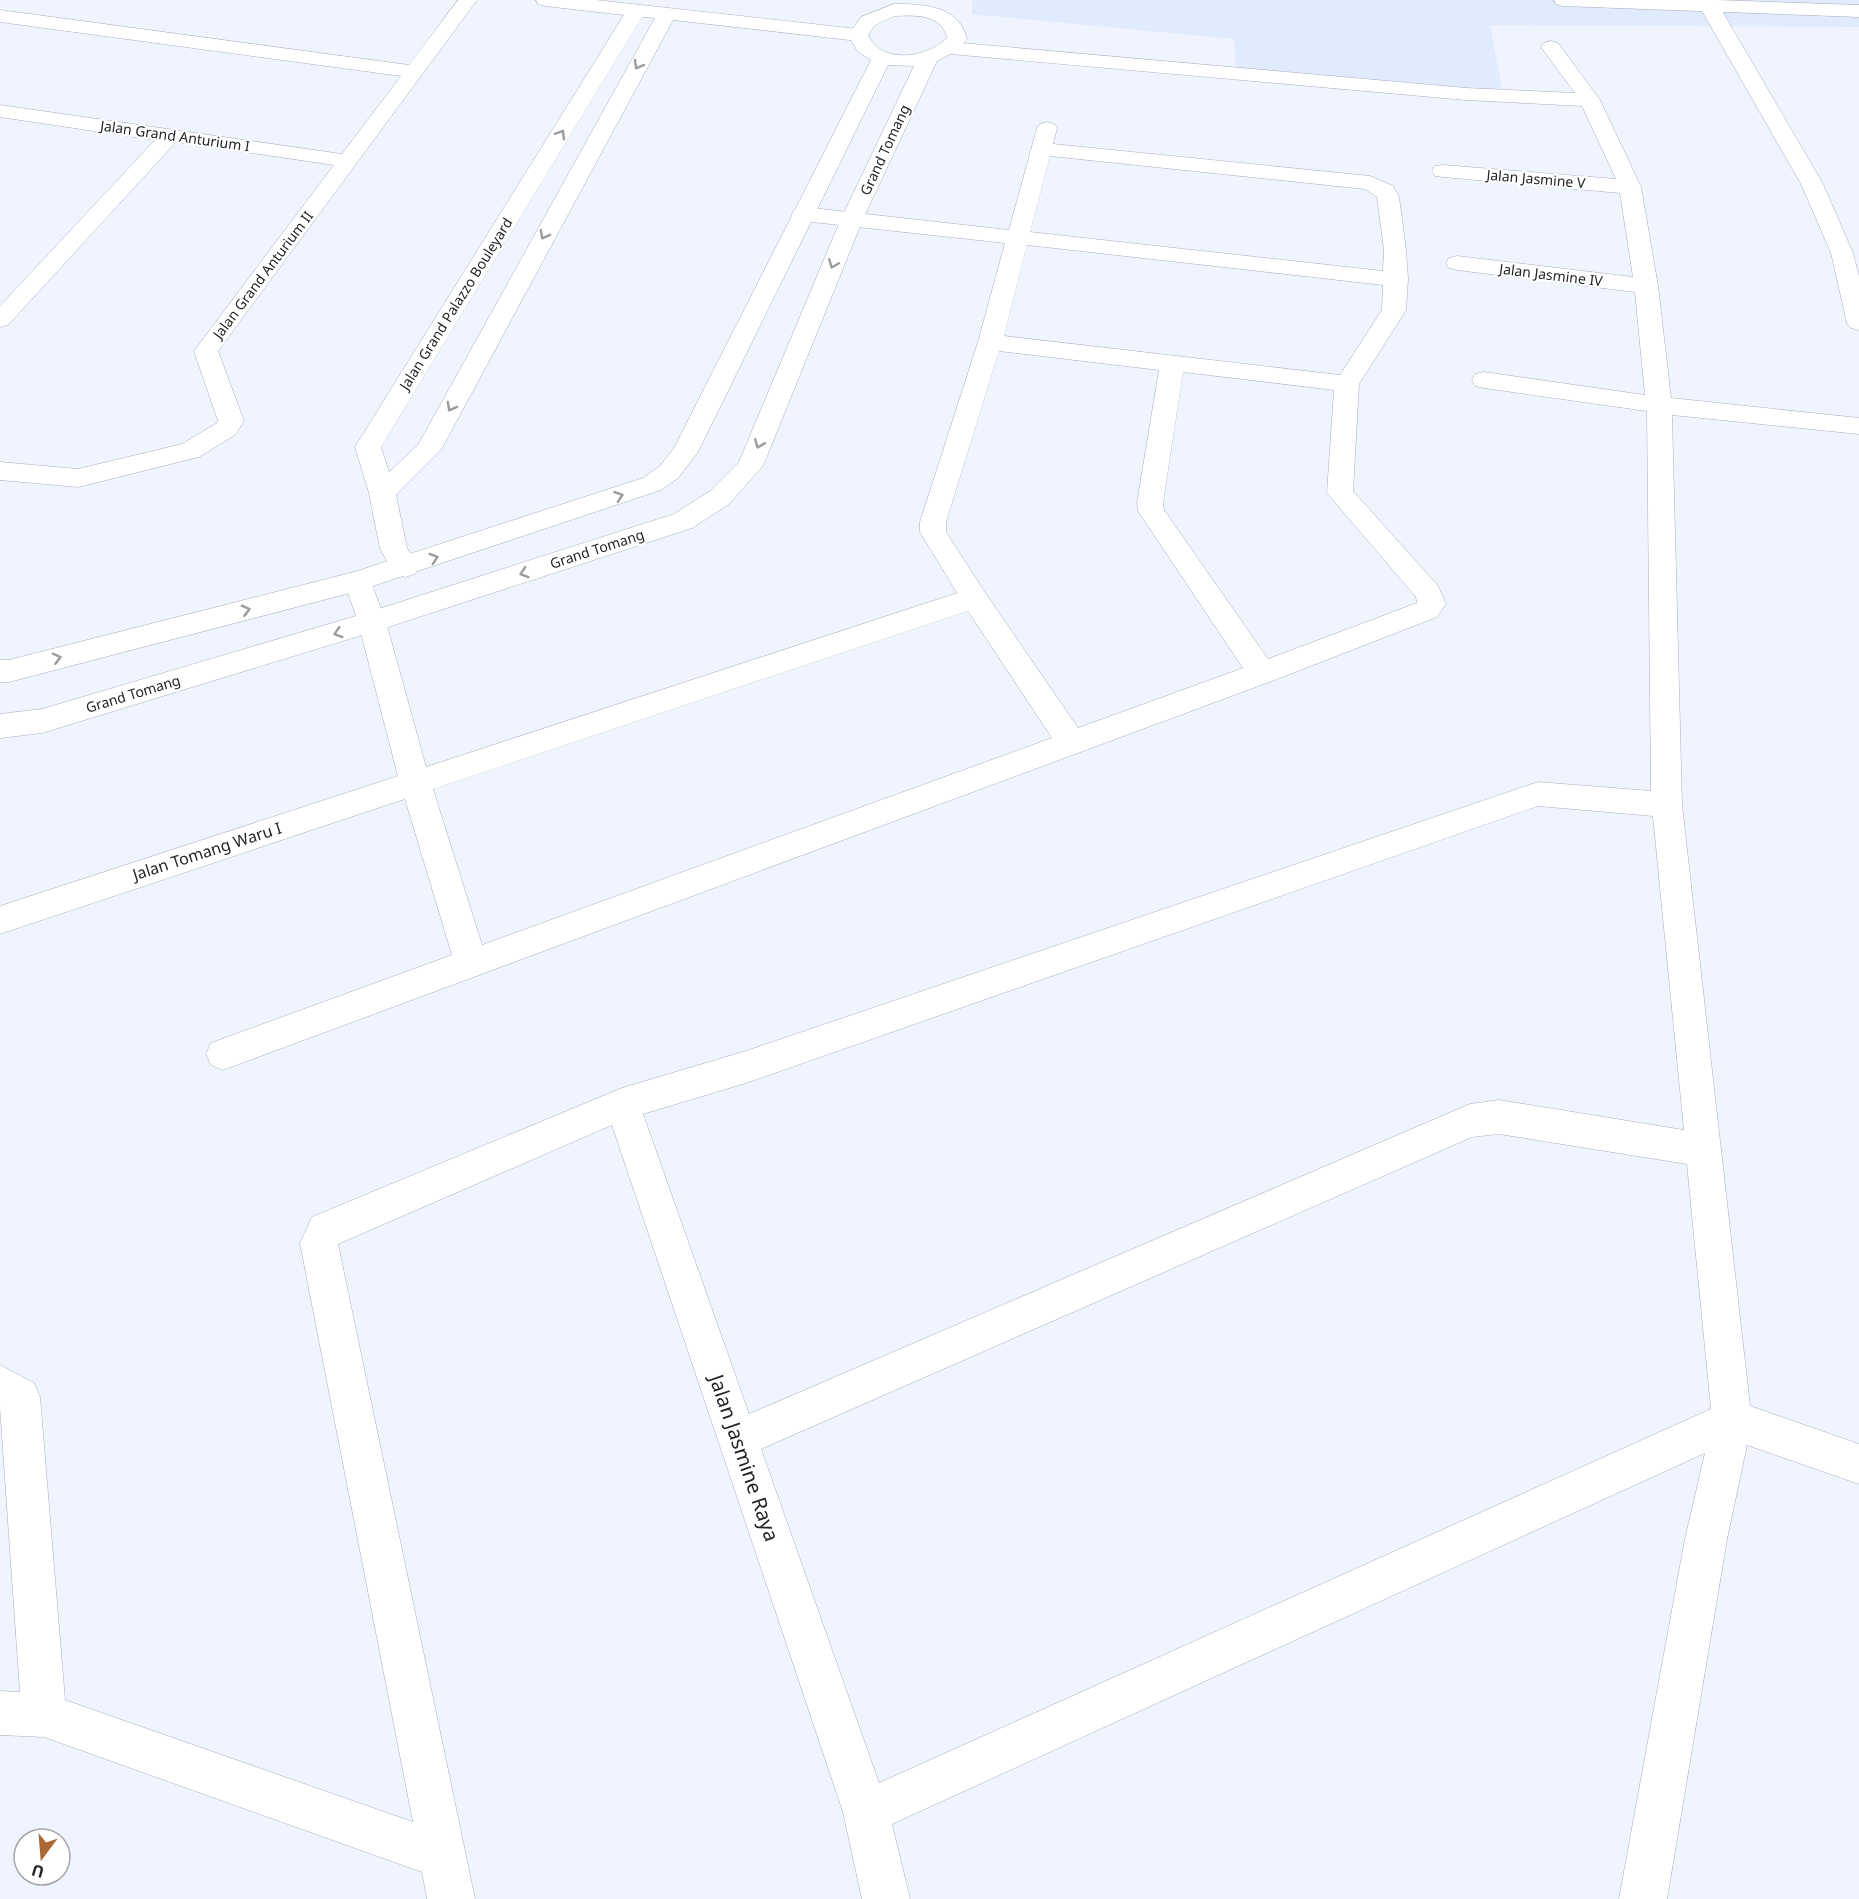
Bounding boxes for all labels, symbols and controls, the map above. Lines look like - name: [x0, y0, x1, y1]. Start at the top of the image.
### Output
- one-way arrow: [634, 59, 645, 69]
- street label: Grand Tomang: [855, 101, 914, 198]
- street label: Jalan Grand Anturium I: [97, 115, 251, 155]
- one-way arrow: [553, 130, 565, 140]
- street label: Jalan Jasmine V: [1484, 165, 1587, 192]
- street label: Jalan Grand Anturium II: [207, 207, 317, 344]
- street label: Jalan Grand Palazzo Bouleyard: [394, 214, 516, 395]
- one-way arrow: [540, 229, 551, 240]
- one-way arrow: [828, 258, 840, 269]
- street label: Jalan Jasmine IV: [1496, 259, 1604, 290]
- one-way arrow: [447, 401, 458, 411]
- one-way arrow: [754, 438, 766, 449]
- one-way arrow: [613, 491, 624, 503]
- street label: Grand Tomang: [547, 524, 646, 573]
- one-way arrow: [428, 552, 439, 565]
- one-way arrow: [519, 566, 530, 578]
- one-way arrow: [240, 605, 251, 617]
- one-way arrow: [333, 626, 344, 638]
- one-way arrow: [52, 653, 62, 666]
- street label: Grand Tomang: [83, 670, 182, 717]
- street label: Jalan Tomang Waru I: [128, 817, 284, 886]
- street label: Jalan Jasmine Raya: [703, 1369, 786, 1545]
- north arrow: [12, 1827, 72, 1887]
- text: U: [29, 1859, 47, 1884]

